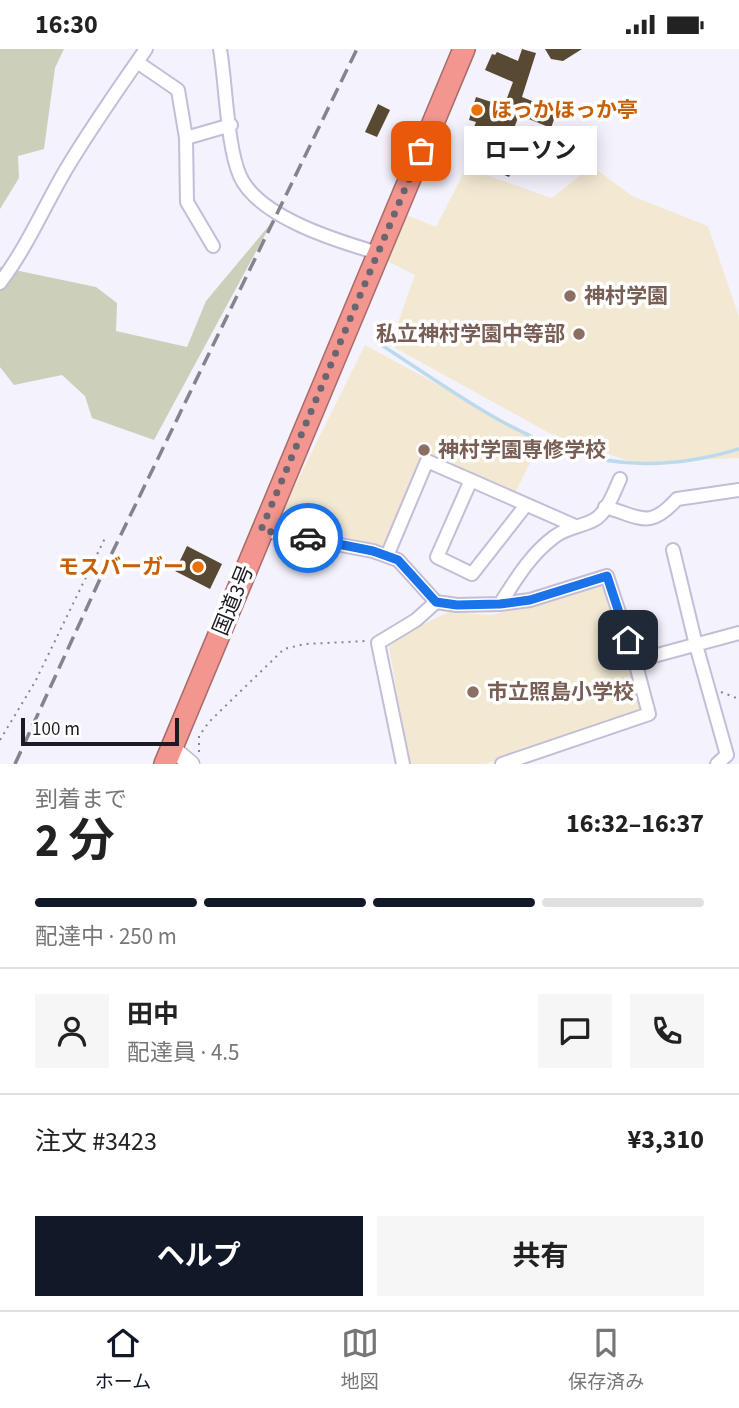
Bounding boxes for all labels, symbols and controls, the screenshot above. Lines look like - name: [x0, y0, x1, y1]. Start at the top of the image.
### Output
- text: 16:30: [35, 6, 98, 43]
- place label: ほっかほっか亭: [491, 95, 638, 125]
- marker: ほっかほっか亭: [469, 102, 485, 118]
- pin: [391, 121, 451, 181]
- callout: ローソン: [463, 127, 596, 175]
- icon: bag: [402, 132, 440, 170]
- text: ローソン: [485, 134, 577, 167]
- place label: 神村学園: [584, 281, 668, 311]
- marker: 神村学園: [562, 288, 578, 304]
- place label: 私立神村学園中等部: [376, 319, 565, 349]
- marker: 私立神村学園中等部: [571, 326, 587, 342]
- place label: 神村学園専修学校: [438, 435, 606, 465]
- marker: 神村学園専修学校: [416, 442, 432, 458]
- courier: [273, 503, 343, 573]
- icon: car: [289, 519, 327, 557]
- place label: モスバーガー: [58, 552, 184, 582]
- marker: モスバーガー: [190, 559, 206, 575]
- street label: 国道3号: [205, 560, 261, 640]
- pin: [598, 610, 658, 670]
- icon: home: [609, 621, 647, 659]
- place label: 市立照島小学校: [487, 677, 634, 707]
- marker: 市立照島小学校: [465, 684, 481, 700]
- scale bar: [21, 715, 178, 747]
- text: 100 m: [32, 716, 80, 743]
- text: 到着まで: [35, 783, 127, 816]
- text: 16:32–16:37: [566, 805, 704, 842]
- text: 2 分: [35, 809, 115, 874]
- text: 配達中 · 250 m: [35, 920, 177, 953]
- button: person: [35, 994, 109, 1068]
- button: chat: [538, 994, 612, 1068]
- button: phone: [630, 994, 704, 1068]
- text: 田中: [127, 996, 179, 1033]
- text: 配達員 · 4.5: [127, 1036, 240, 1069]
- text: ¥3,310: [628, 1121, 704, 1158]
- text: 注文 #3423: [35, 1123, 157, 1160]
- button: ヘルプ: [35, 1216, 363, 1296]
- button: 共有: [377, 1216, 704, 1296]
- tab: ホーム: [95, 1324, 151, 1396]
- tab: 地図: [341, 1324, 379, 1396]
- tab: 保存済み: [568, 1324, 644, 1396]

